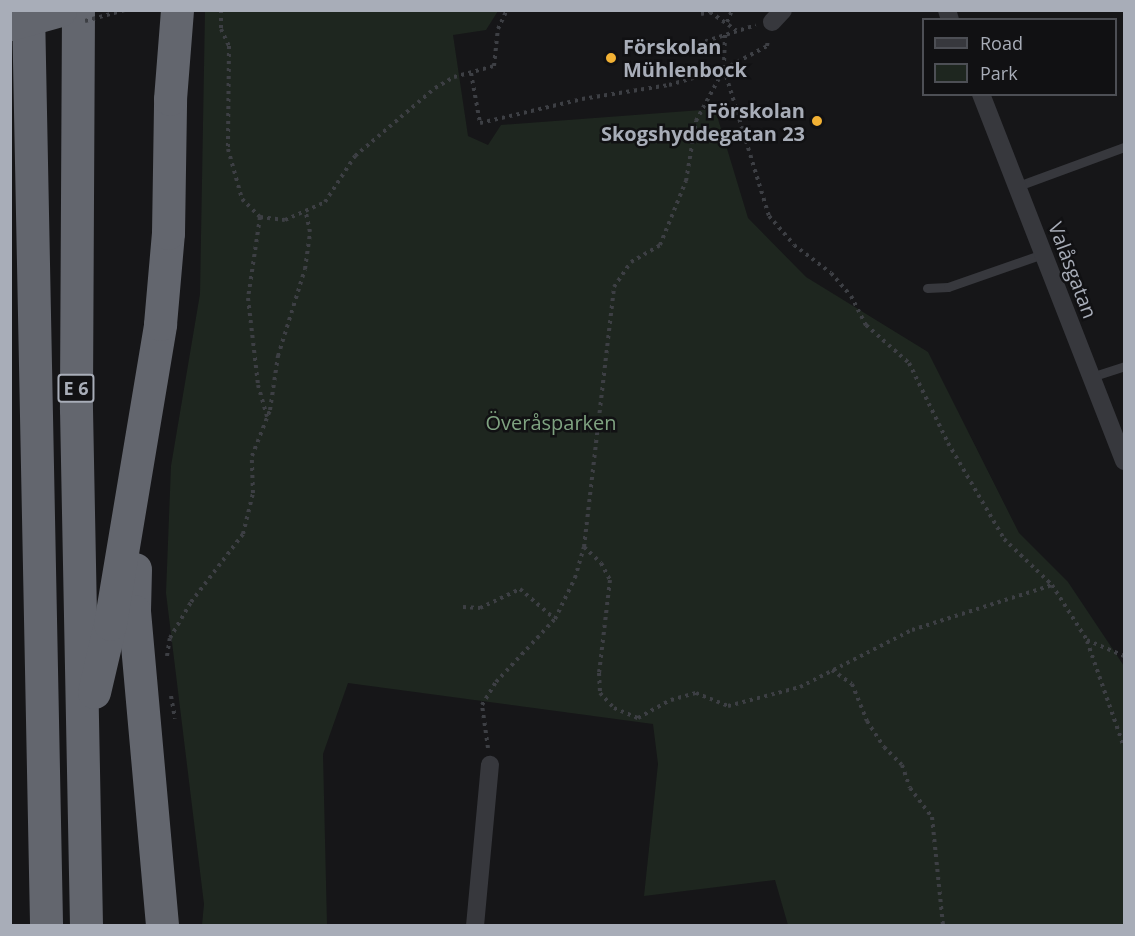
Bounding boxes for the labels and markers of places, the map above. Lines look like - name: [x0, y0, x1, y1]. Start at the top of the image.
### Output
- place label: Förskolan Mühlenbock: [623, 34, 747, 81]
- marker: Förskolan Mühlenbock: [604, 51, 618, 65]
- place label: Förskolan Skogshyddegatan 23: [601, 98, 805, 145]
- marker: Förskolan Skogshyddegatan 23: [810, 114, 824, 128]

